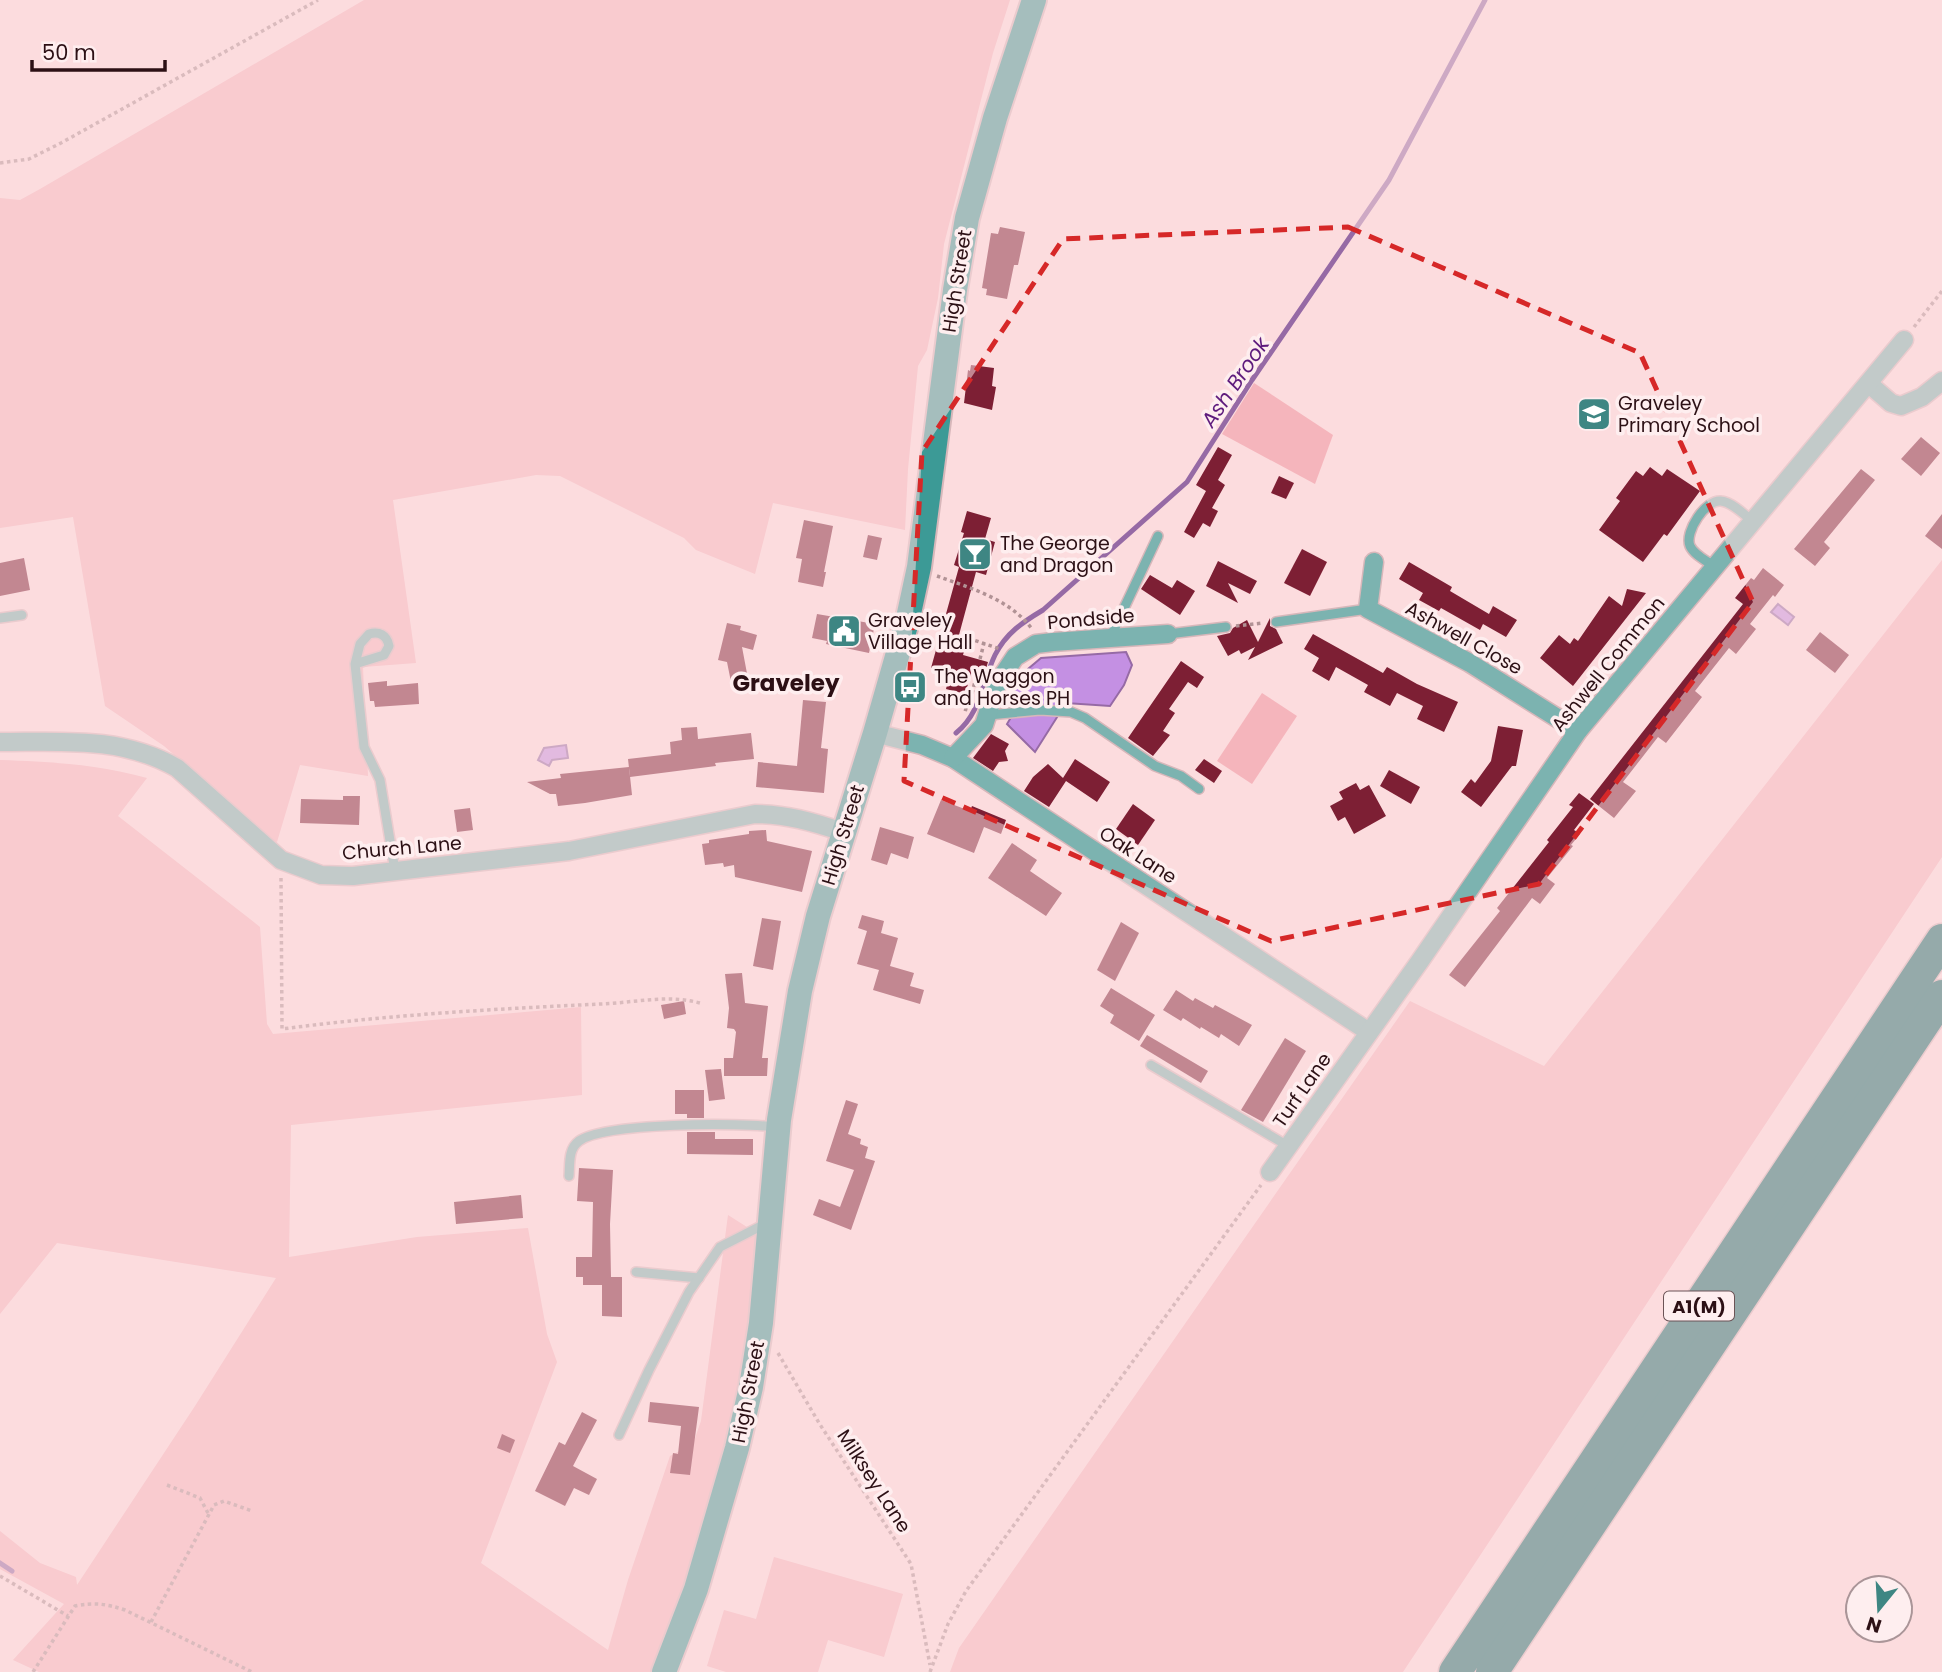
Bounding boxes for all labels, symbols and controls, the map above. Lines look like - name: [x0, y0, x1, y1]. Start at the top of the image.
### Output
- scale bar: [32, 28, 164, 72]
- text: 50 m: [42, 38, 96, 67]
- street label: High Street: [936, 228, 978, 334]
- water label: Ash Brook: [1194, 330, 1277, 434]
- place label: Graveley Primary School: [1618, 390, 1760, 439]
- school or university icon: Graveley Primary School: [1575, 395, 1613, 433]
- place label: The George and Dragon: [1000, 530, 1113, 579]
- bar icon: The George and Dragon: [956, 535, 994, 573]
- street label: Ashwell Common: [1545, 591, 1671, 737]
- street label: Ashwell Close: [1401, 595, 1527, 681]
- street label: Pondside: [1046, 602, 1136, 636]
- place label: Graveley Village Hall: [868, 607, 973, 656]
- public building icon: Graveley Village Hall: [825, 612, 863, 650]
- place label: The Waggon and Horses PH: [934, 663, 1070, 712]
- district label: Graveley: [732, 667, 840, 699]
- bus stop icon: The Waggon and Horses PH: [891, 668, 929, 706]
- street label: High Street: [815, 781, 871, 888]
- street label: Oak Lane: [1094, 820, 1182, 890]
- street label: Church Lane: [341, 829, 463, 867]
- street label: Turf Lane: [1266, 1047, 1338, 1133]
- road number: A1(M): [1664, 1292, 1734, 1321]
- street label: High Street: [725, 1339, 771, 1445]
- street label: Milksey Lane: [831, 1424, 917, 1538]
- north arrow: [1844, 1574, 1914, 1644]
- text: N: [1863, 1610, 1885, 1640]

